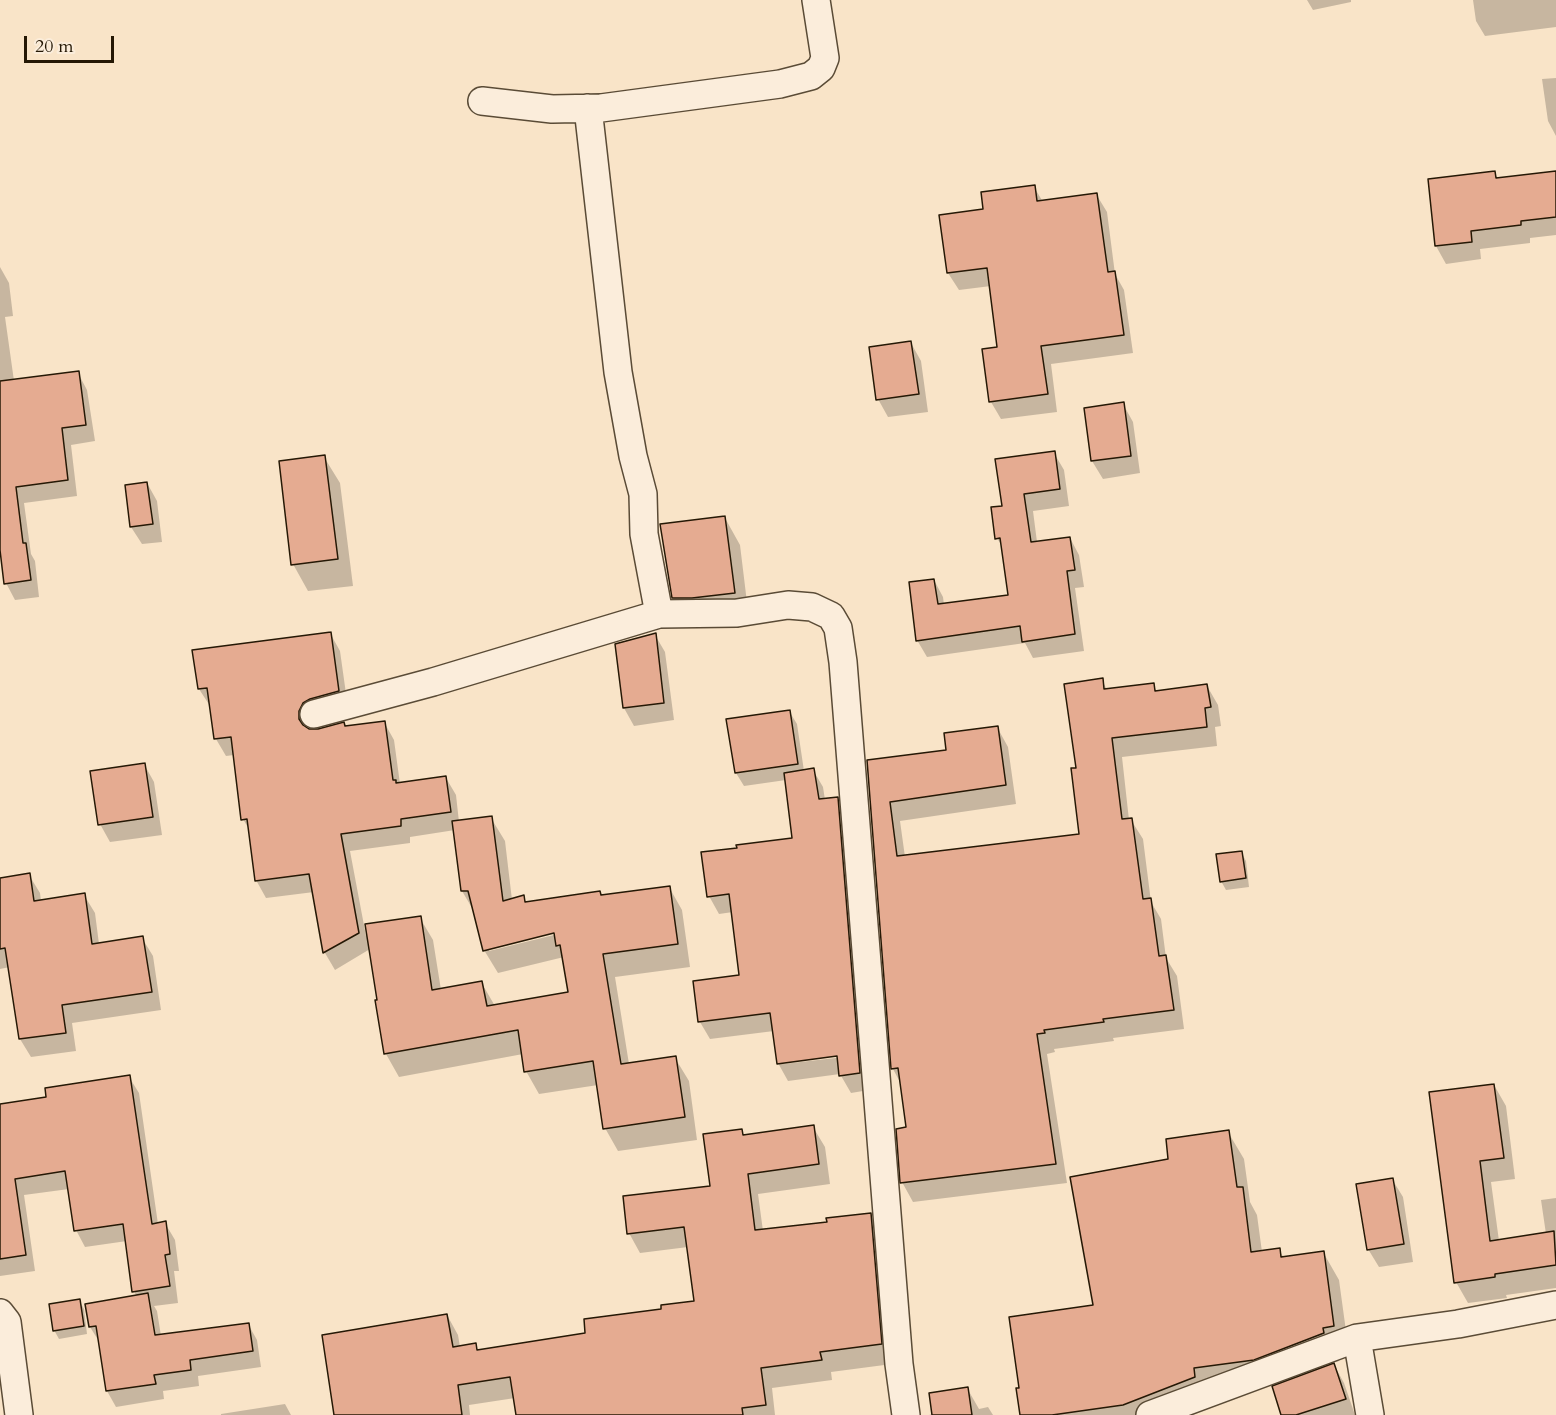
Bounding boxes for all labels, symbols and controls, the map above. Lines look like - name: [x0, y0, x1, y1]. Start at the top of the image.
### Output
- scale bar: [27, 24, 117, 62]
- text: 20 m: [35, 34, 74, 59]

